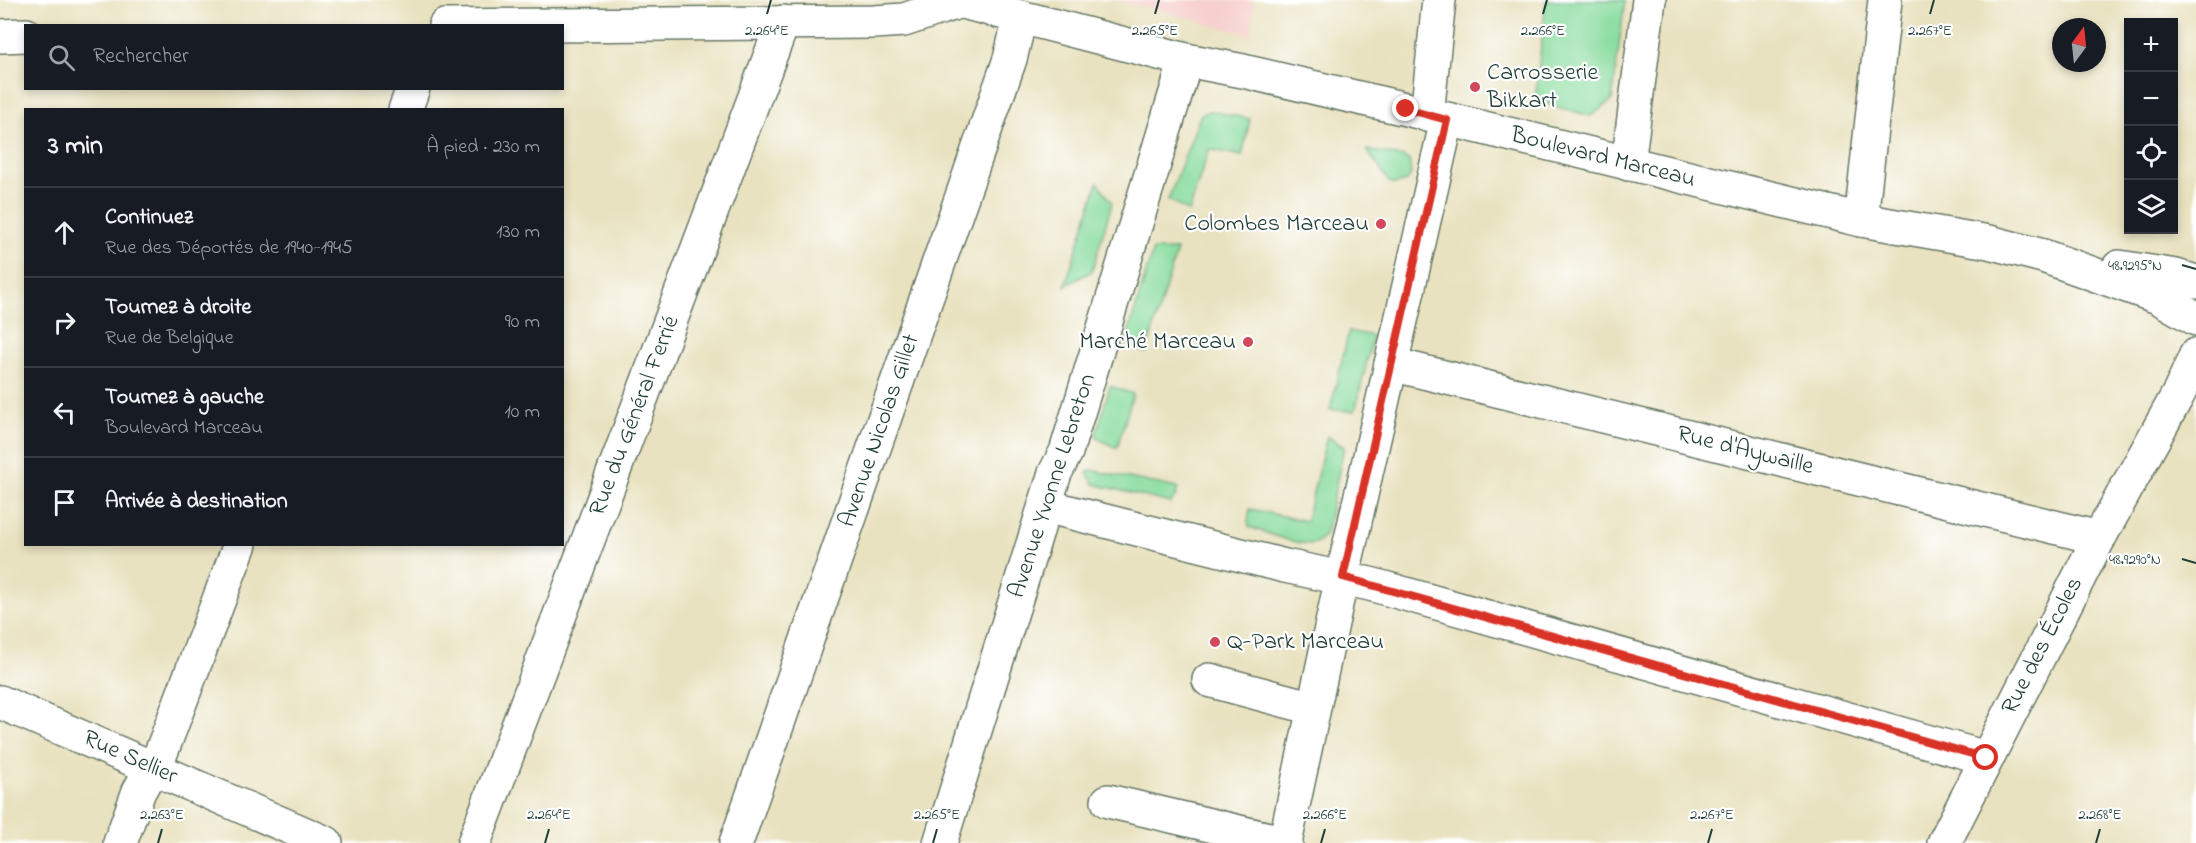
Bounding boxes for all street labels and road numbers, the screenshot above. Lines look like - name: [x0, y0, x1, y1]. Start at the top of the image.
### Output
- street label: Boulevard Marceau: [1506, 118, 1699, 198]
- street label: Rue du Général Ferrié: [581, 311, 689, 521]
- street label: Avenue Nicolas Gillet: [831, 330, 929, 532]
- street label: Avenue Yvonne Lebreton: [1000, 369, 1106, 603]
- street label: Rue d'Aywaille: [1673, 417, 1817, 486]
- street label: Rue des Écoles: [1993, 571, 2093, 721]
- street label: Rue Sellier: [77, 722, 183, 795]

